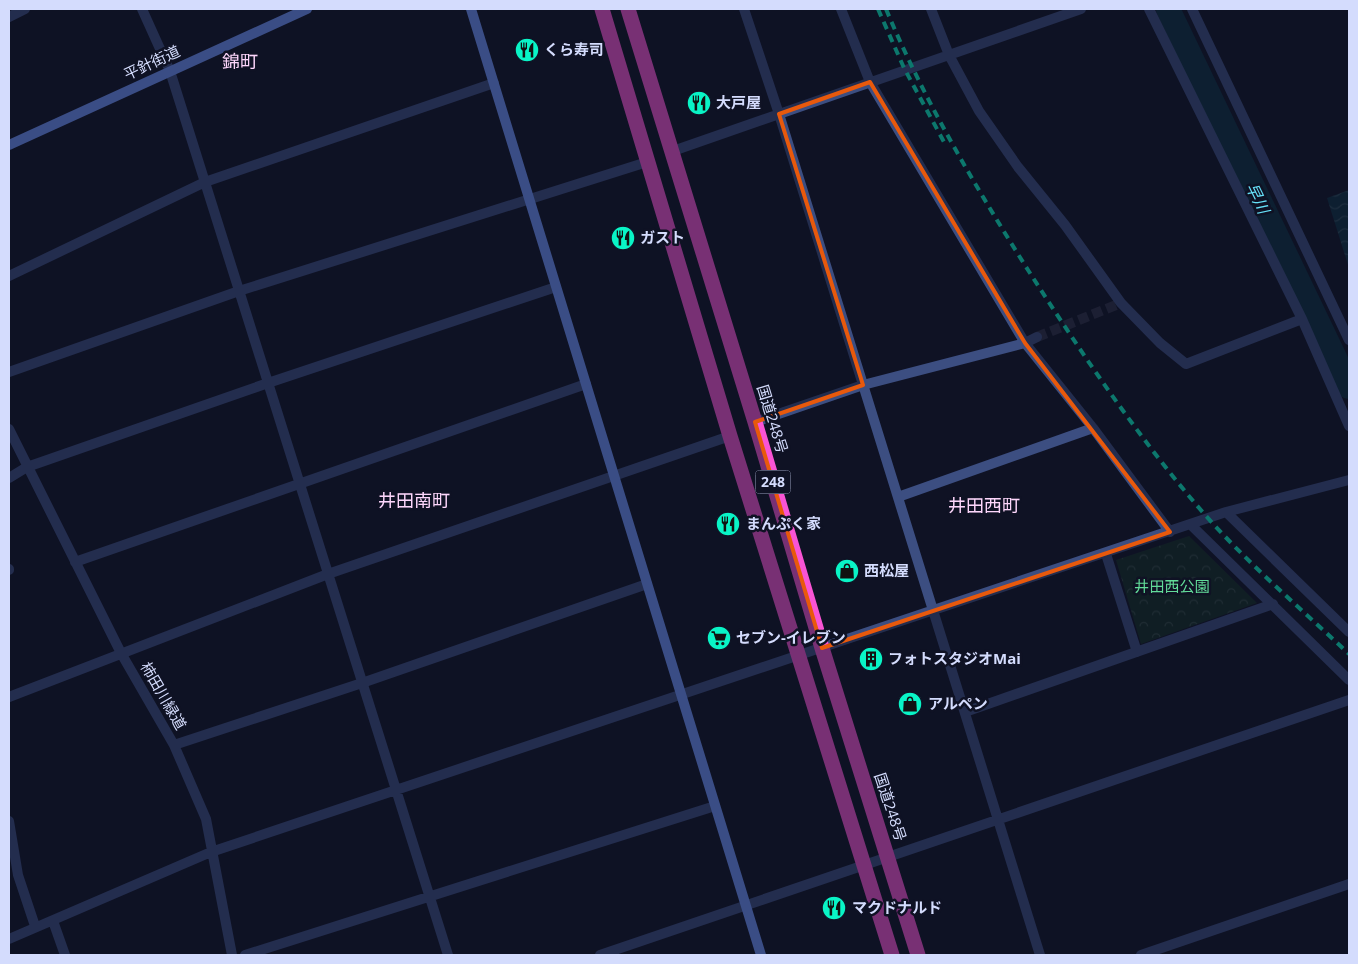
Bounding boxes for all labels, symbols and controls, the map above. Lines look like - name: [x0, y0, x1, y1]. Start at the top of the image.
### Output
- restaurant icon: くら寿司: [514, 37, 540, 63]
- place label: くら寿司: [544, 39, 604, 59]
- street label: 平針街道: [120, 40, 183, 84]
- district label: 錦町: [222, 49, 258, 73]
- restaurant icon: 大戸屋: [686, 90, 712, 116]
- place label: 大戸屋: [716, 92, 761, 112]
- water label: 早川: [1241, 179, 1276, 219]
- restaurant icon: ガスト: [610, 225, 636, 251]
- place label: ガスト: [640, 227, 685, 247]
- street label: 国道248号: [753, 382, 793, 455]
- road number: 248: [756, 471, 790, 494]
- district label: 井田南町: [378, 488, 450, 512]
- district label: 井田西町: [948, 493, 1020, 517]
- restaurant icon: まんぷく家: [715, 511, 741, 537]
- place label: まんぷく家: [746, 513, 821, 533]
- shop icon: 西松屋: [834, 558, 860, 584]
- place label: 西松屋: [864, 560, 909, 580]
- park label: 井田西公園: [1134, 576, 1210, 596]
- supermarket icon: セブン-イレブン: [706, 625, 732, 651]
- place label: セブン-イレブン: [736, 627, 846, 647]
- building icon: フォトスタジオMai: [858, 646, 884, 672]
- place label: フォトスタジオMai: [888, 648, 1021, 668]
- street label: 柿田川緑道: [136, 658, 191, 733]
- shop icon: アルペン: [897, 691, 923, 717]
- place label: アルペン: [928, 693, 988, 713]
- street label: 国道248号: [871, 770, 911, 843]
- restaurant icon: マクドナルド: [821, 895, 847, 921]
- place label: マクドナルド: [852, 897, 942, 917]

